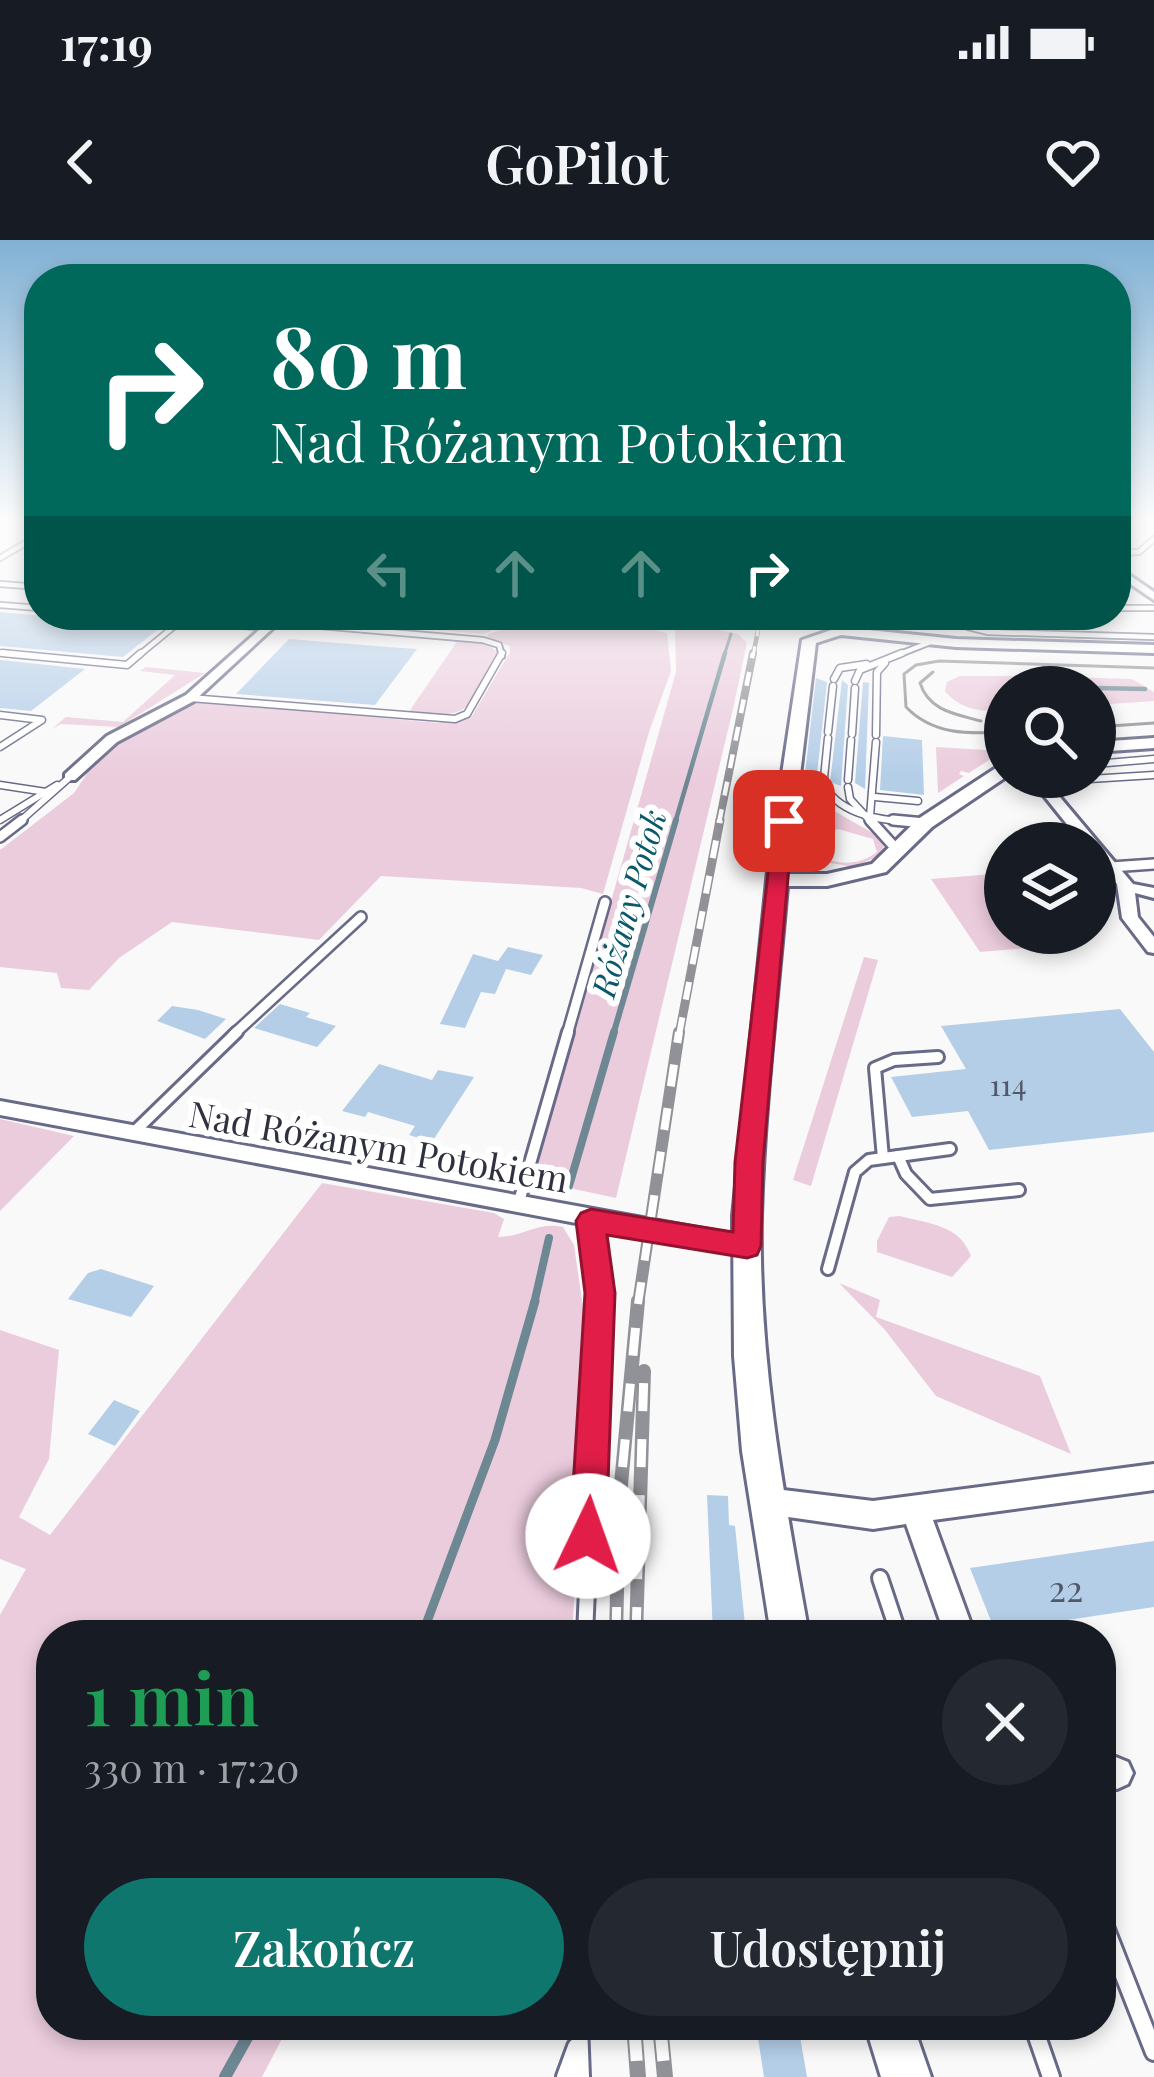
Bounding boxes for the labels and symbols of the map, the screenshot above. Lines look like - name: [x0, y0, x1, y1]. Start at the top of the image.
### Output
- pin: [733, 770, 835, 872]
- water label: Różany Potok: [579, 804, 675, 1004]
- house number: 114: [989, 1064, 1027, 1104]
- street label: Nad Różanym Potokiem: [186, 1088, 572, 1202]
- position arrow: [525, 1473, 651, 1599]
- house number: 22: [1049, 1563, 1083, 1611]

